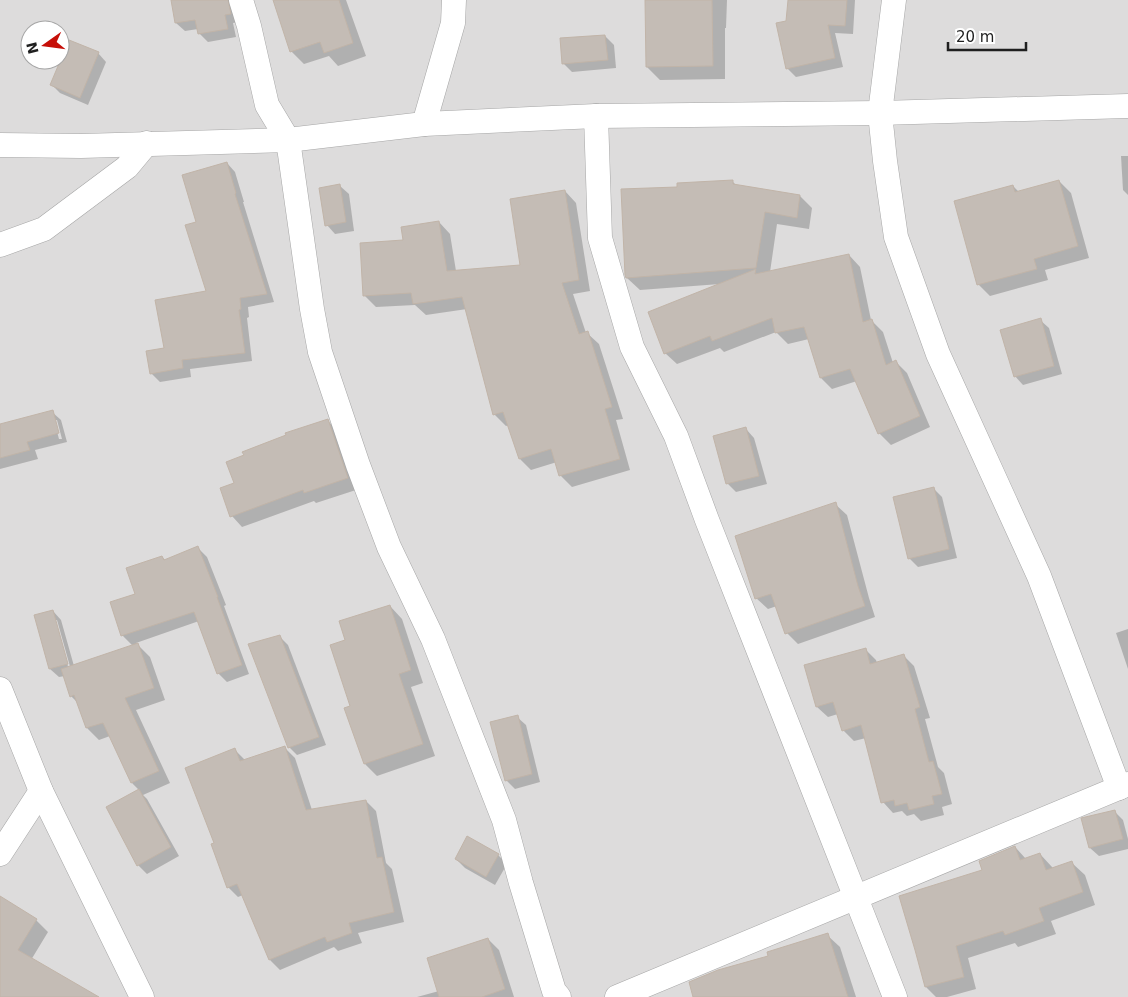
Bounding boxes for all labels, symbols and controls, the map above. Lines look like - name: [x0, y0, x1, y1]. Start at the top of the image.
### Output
- north arrow: [20, 20, 70, 70]
- scale bar: [948, 20, 1026, 52]
- text: 20 m: [956, 28, 994, 46]
- text: N: [23, 41, 42, 56]

